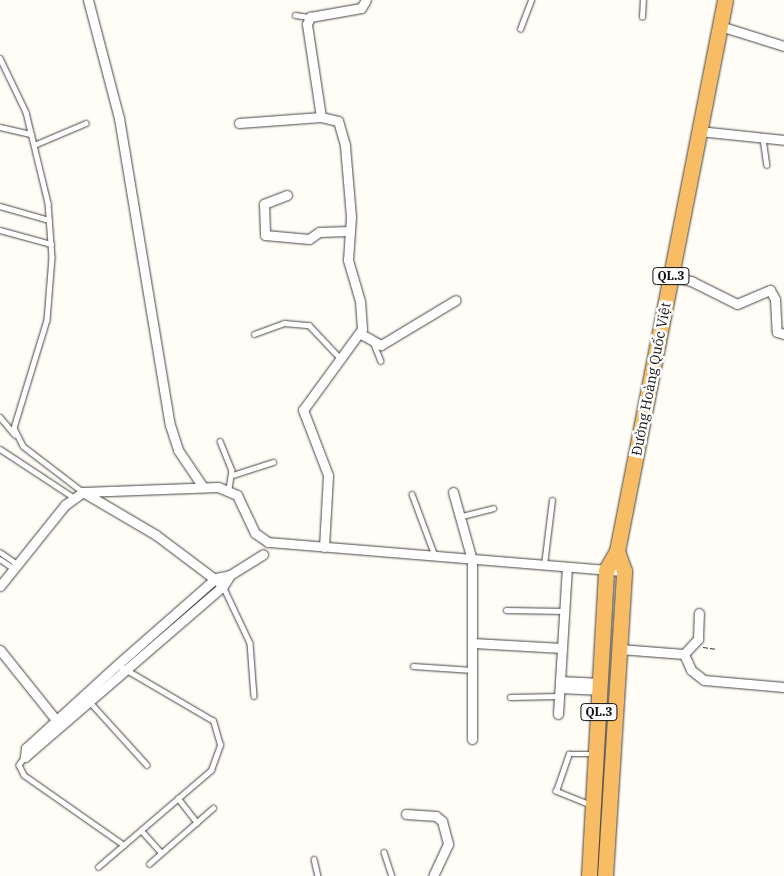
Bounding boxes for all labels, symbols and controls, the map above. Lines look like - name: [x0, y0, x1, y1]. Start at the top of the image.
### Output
- road number: QL.3: [652, 266, 690, 286]
- street label: Đường Hoàng Quốc Việt: [628, 301, 674, 457]
- road number: QL.3: [580, 702, 618, 722]

